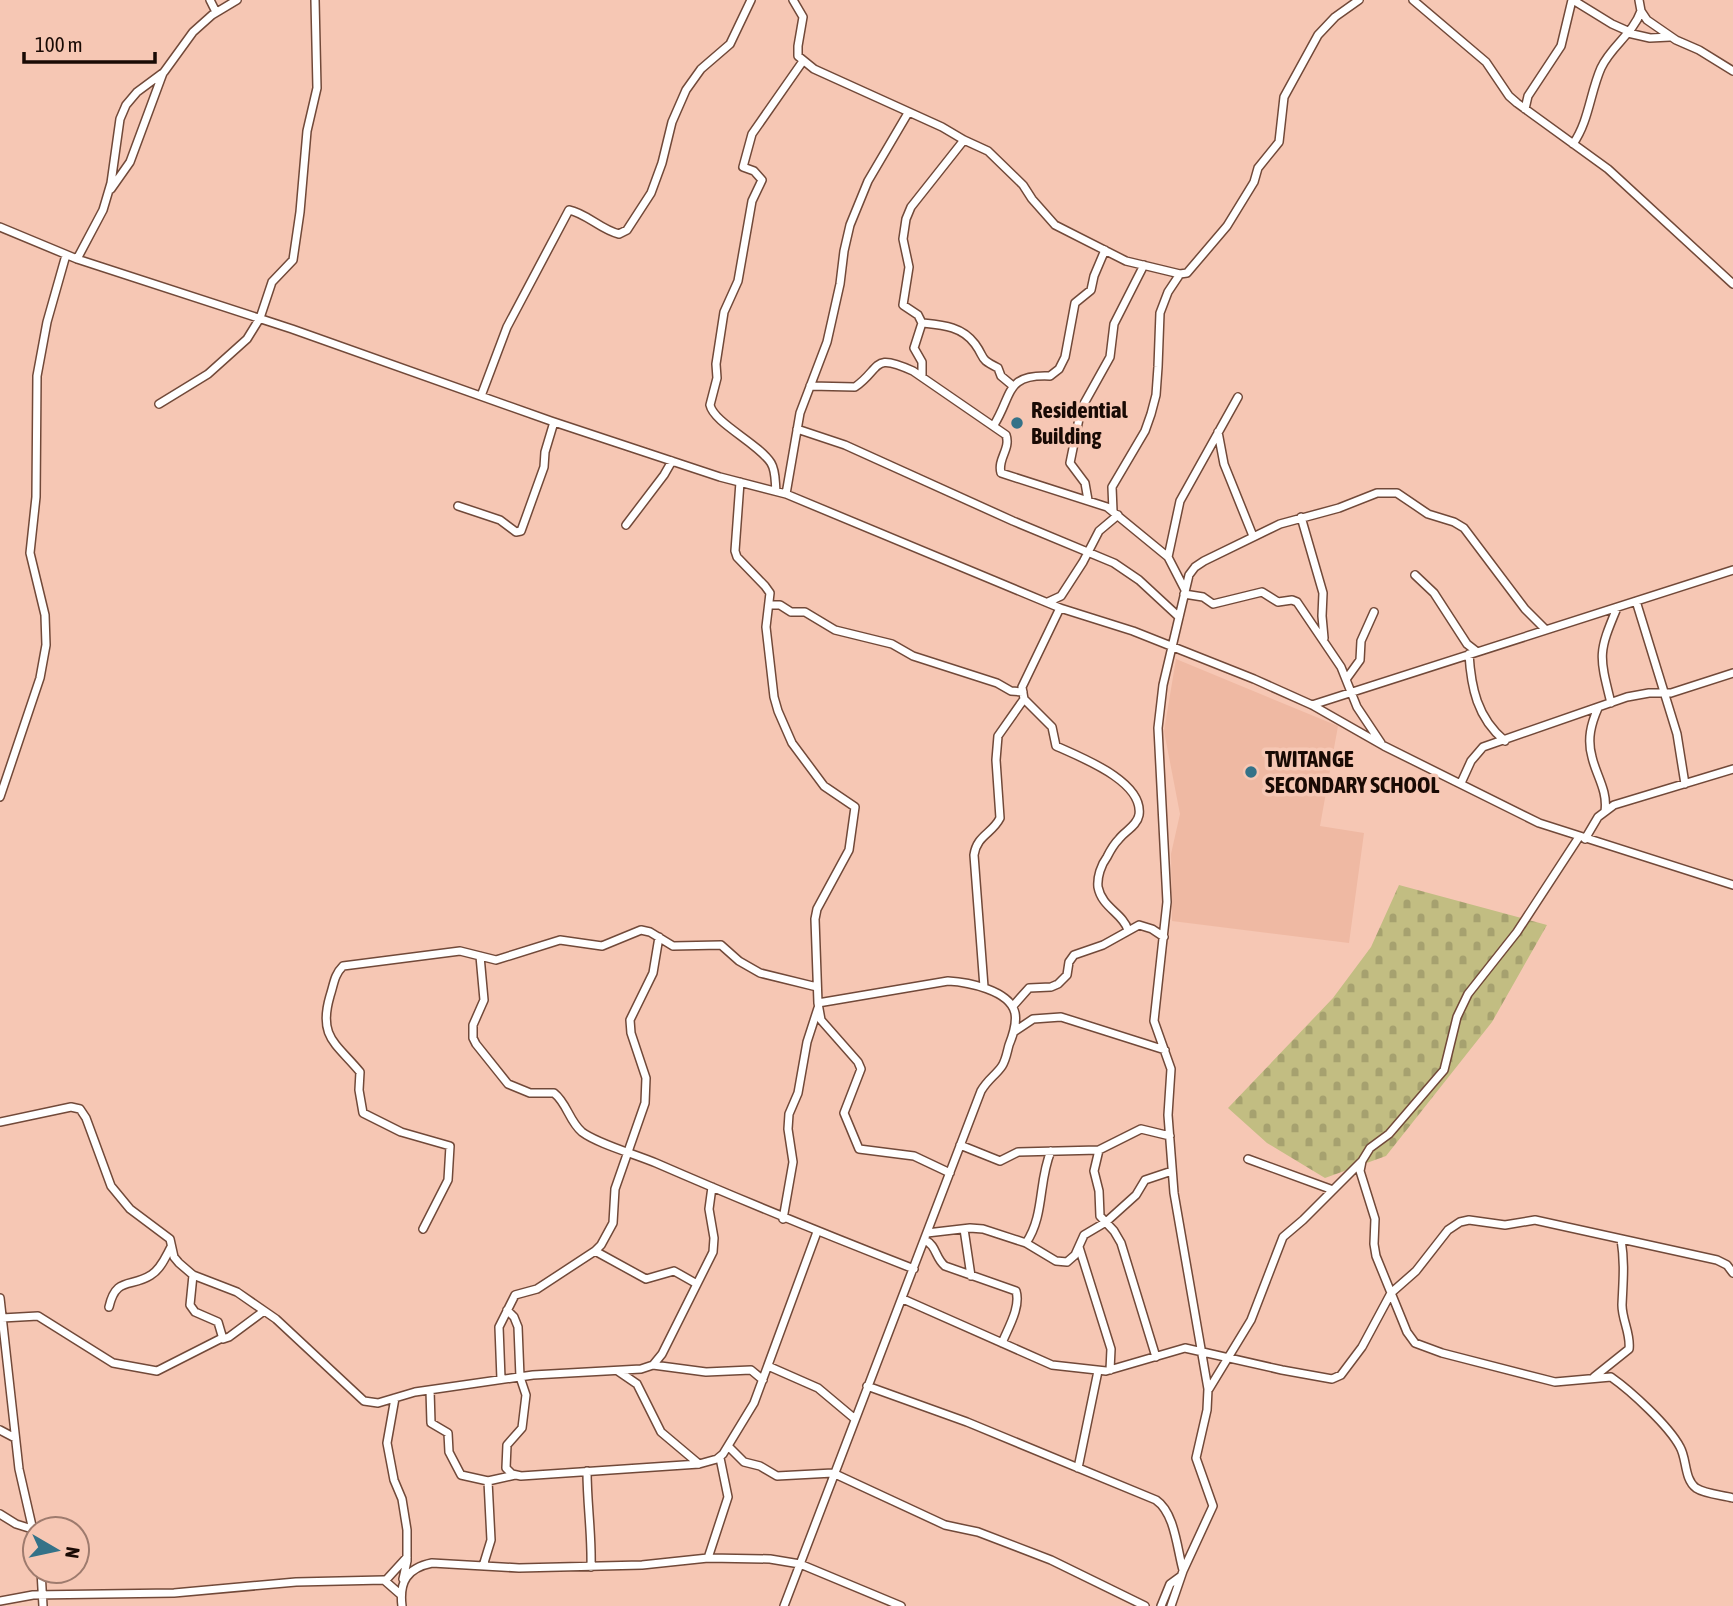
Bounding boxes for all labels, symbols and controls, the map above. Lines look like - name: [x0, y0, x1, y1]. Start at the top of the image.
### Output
- scale bar: [24, 21, 156, 65]
- text: 100 m: [35, 32, 83, 56]
- place label: Residential Building: [1031, 397, 1128, 449]
- marker: Residential Building: [1009, 415, 1025, 431]
- place label: TWITANGE SECONDARY SCHOOL: [1265, 746, 1439, 798]
- marker: TWITANGE SECONDARY SCHOOL: [1243, 764, 1259, 780]
- north arrow: [21, 1515, 91, 1585]
- text: N: [61, 1545, 85, 1560]

